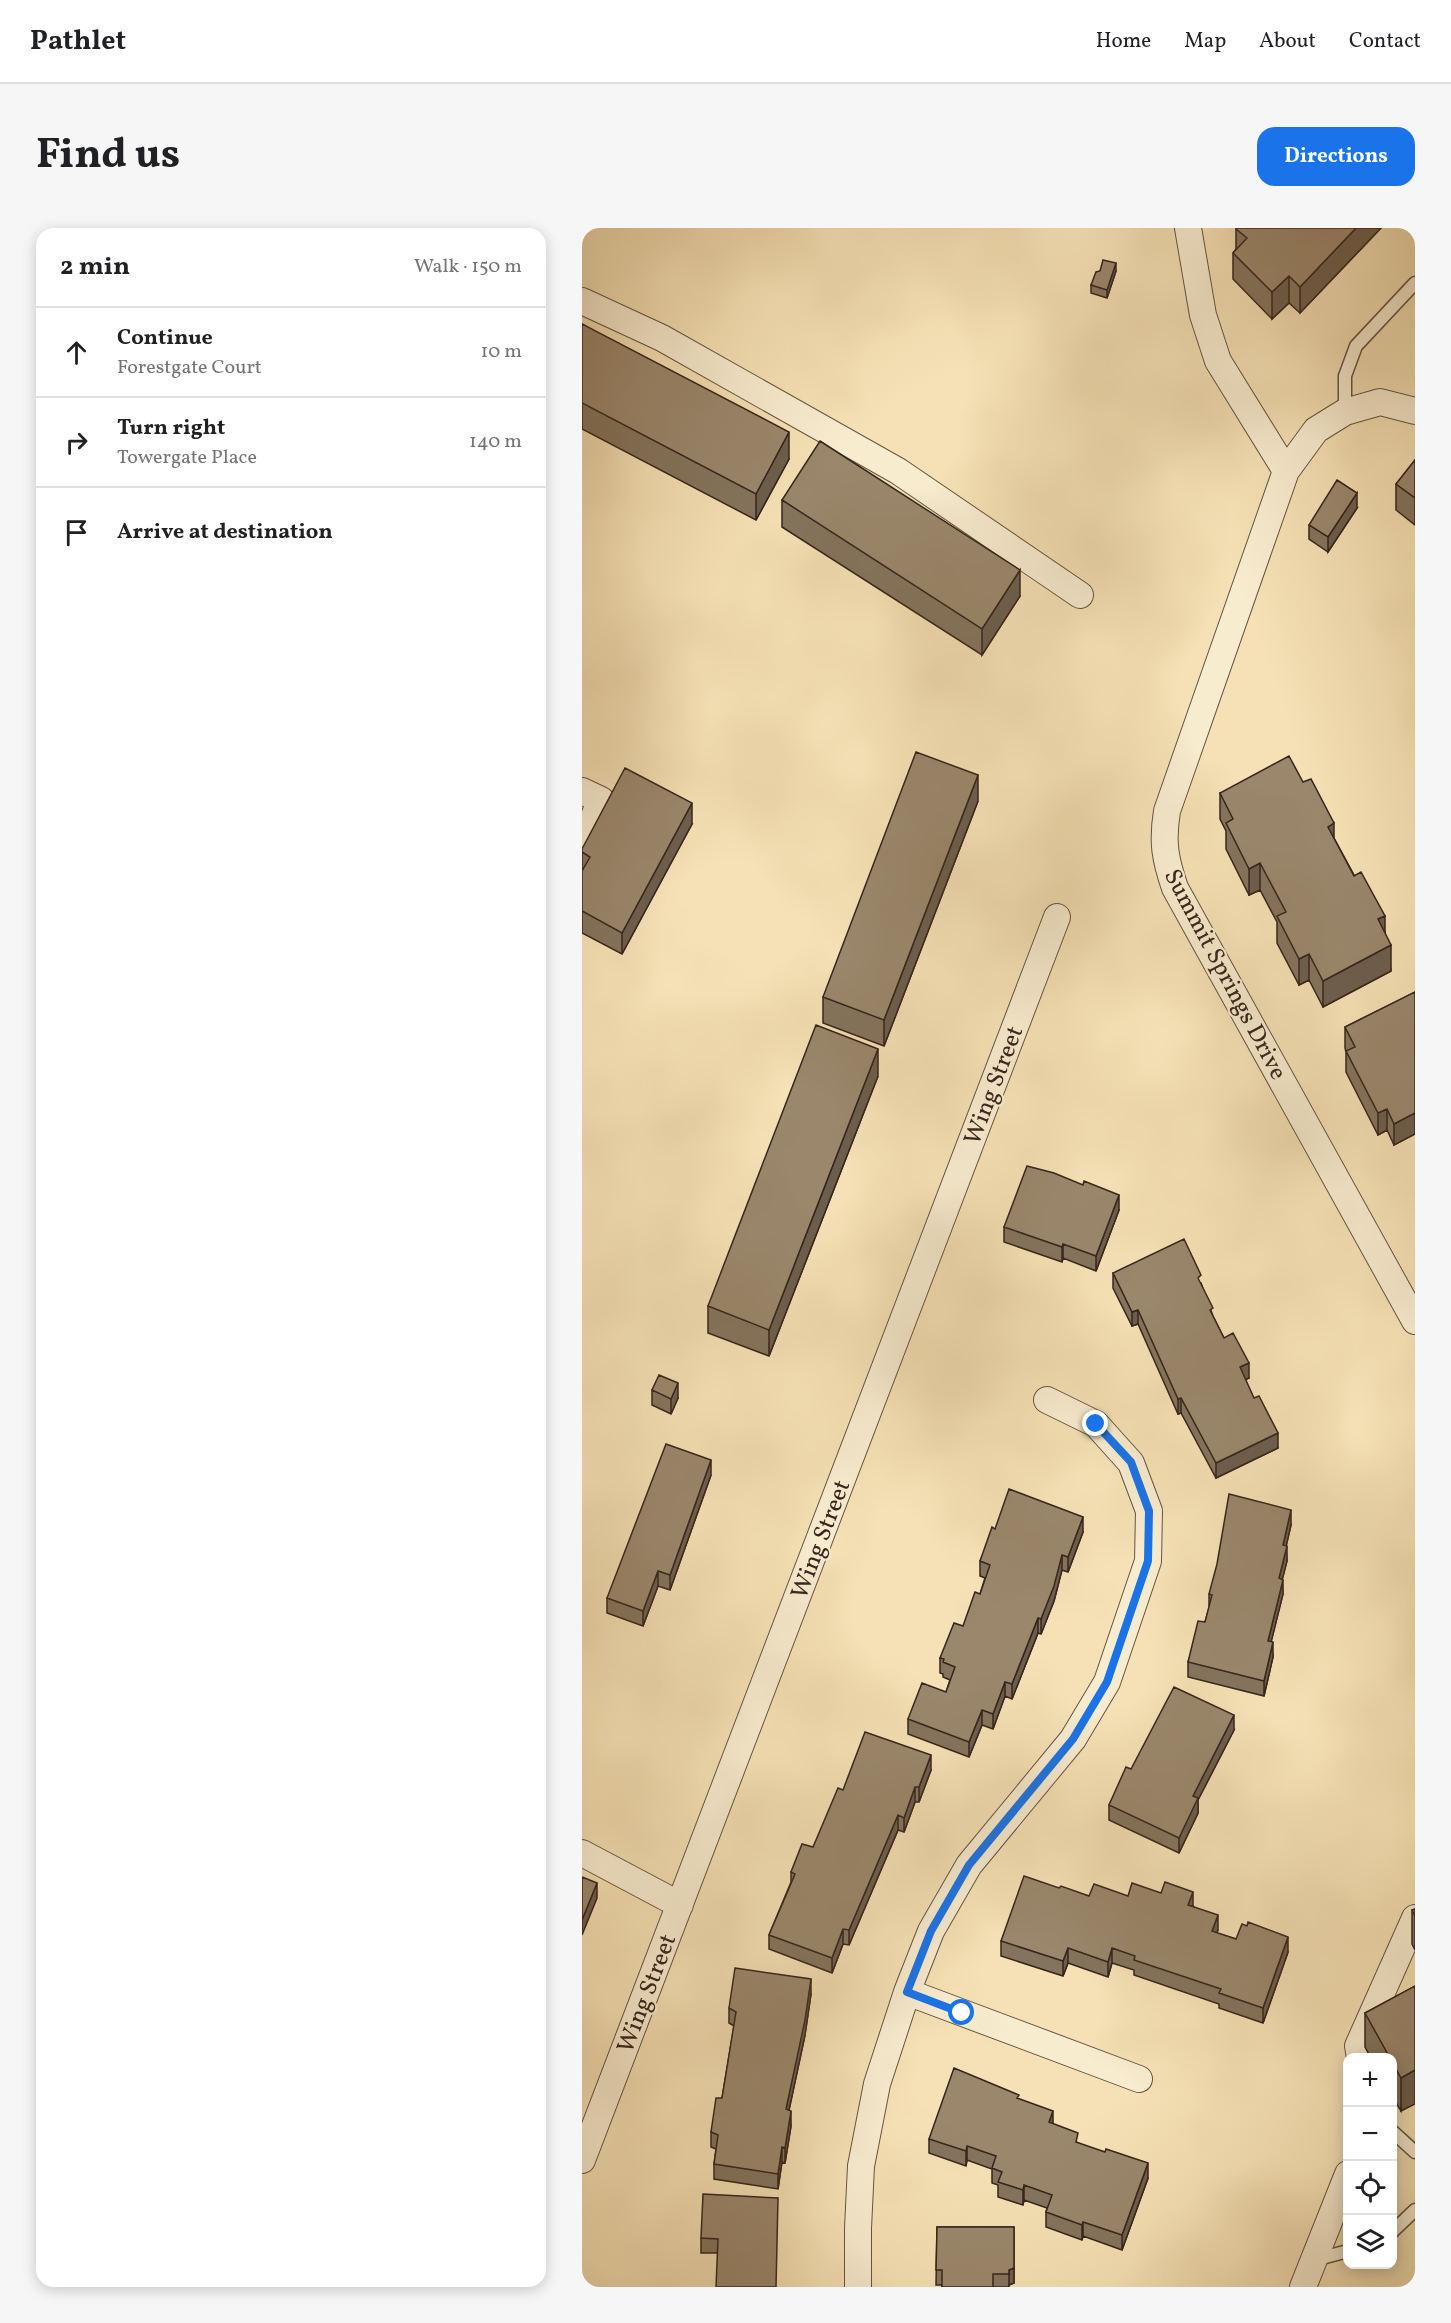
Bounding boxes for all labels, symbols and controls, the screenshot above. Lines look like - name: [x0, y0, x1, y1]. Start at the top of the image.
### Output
- text: Pathlet: [30, 22, 126, 61]
- text: Home: [1096, 27, 1151, 56]
- text: Map: [1184, 27, 1226, 56]
- text: About: [1259, 27, 1316, 56]
- text: Contact: [1349, 27, 1421, 56]
- text: Find us: [36, 127, 180, 186]
- button: Directions: [1257, 127, 1415, 186]
- text: 2 min: [60, 249, 130, 285]
- text: Walk · 150 m: [414, 253, 522, 281]
- text: Continue: [117, 323, 213, 354]
- icon: ahead: [60, 336, 93, 369]
- text: 10 m: [481, 338, 522, 366]
- text: Forestgate Court: [117, 354, 262, 382]
- text: Turn right: [117, 413, 225, 444]
- icon: right: [60, 426, 93, 459]
- text: 140 m: [469, 428, 522, 456]
- text: Towergate Place: [117, 444, 257, 472]
- icon: arrive: [60, 516, 93, 549]
- text: Arrive at destination: [117, 517, 333, 548]
- street label: Summit Springs Drive: [1154, 864, 1294, 1086]
- street label: Wing Street: [957, 1021, 1033, 1150]
- route end: [1082, 1410, 1108, 1436]
- street label: Wing Street: [784, 1475, 860, 1604]
- street label: Wing Street: [610, 1929, 686, 2058]
- route start: [948, 1999, 974, 2025]
- map controls: [1343, 2053, 1397, 2269]
- button: +: [1343, 2053, 1397, 2107]
- button: −: [1343, 2107, 1397, 2161]
- button: locate: [1343, 2161, 1397, 2215]
- button: layers: [1343, 2215, 1397, 2269]

